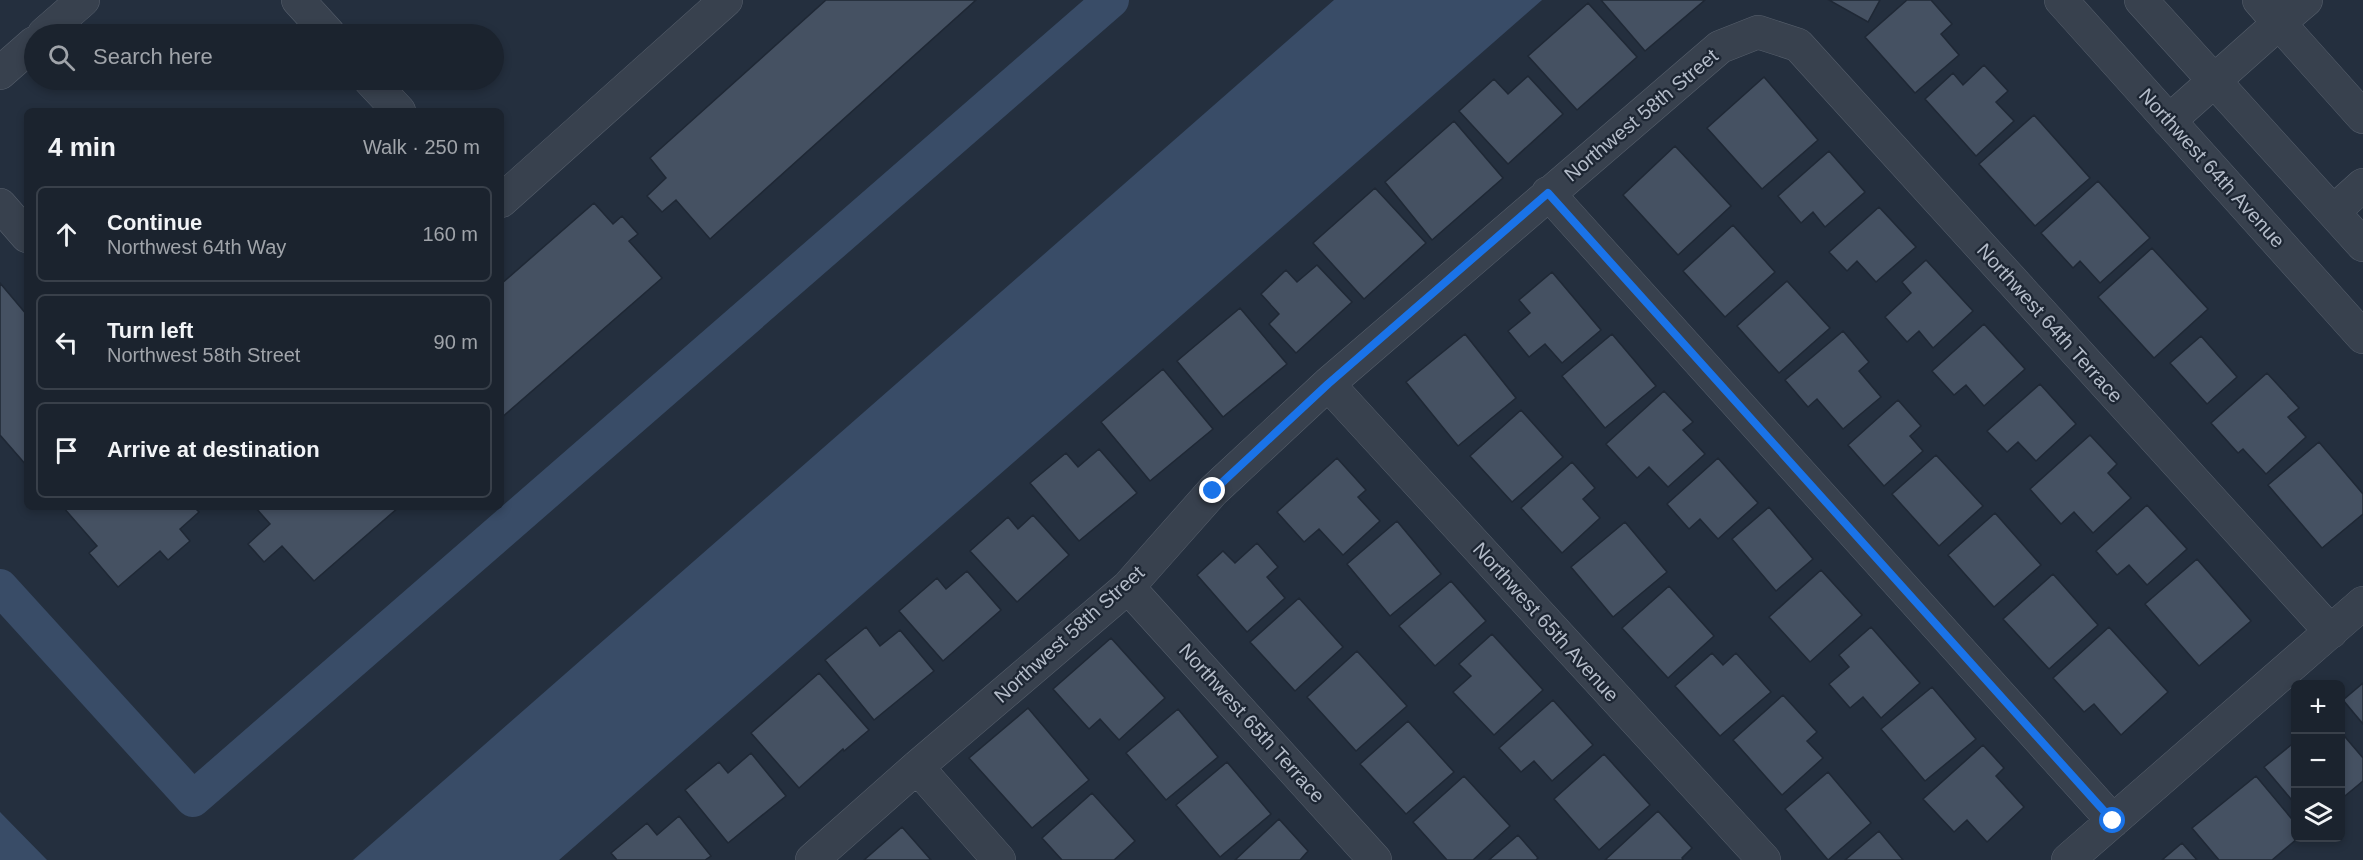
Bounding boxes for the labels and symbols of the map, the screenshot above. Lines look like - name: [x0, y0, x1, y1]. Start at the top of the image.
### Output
- street label: Northwest 58th Street: [1560, 44, 1722, 186]
- street label: Northwest 64th Avenue: [2135, 84, 2289, 252]
- street label: Northwest 64th Terrace: [1973, 239, 2127, 407]
- route end: [1199, 477, 1225, 503]
- street label: Northwest 65th Avenue: [1469, 538, 1623, 706]
- street label: Northwest 58th Street: [990, 561, 1149, 707]
- street label: Northwest 65th Terrace: [1175, 639, 1329, 807]
- route start: [2099, 807, 2125, 833]

